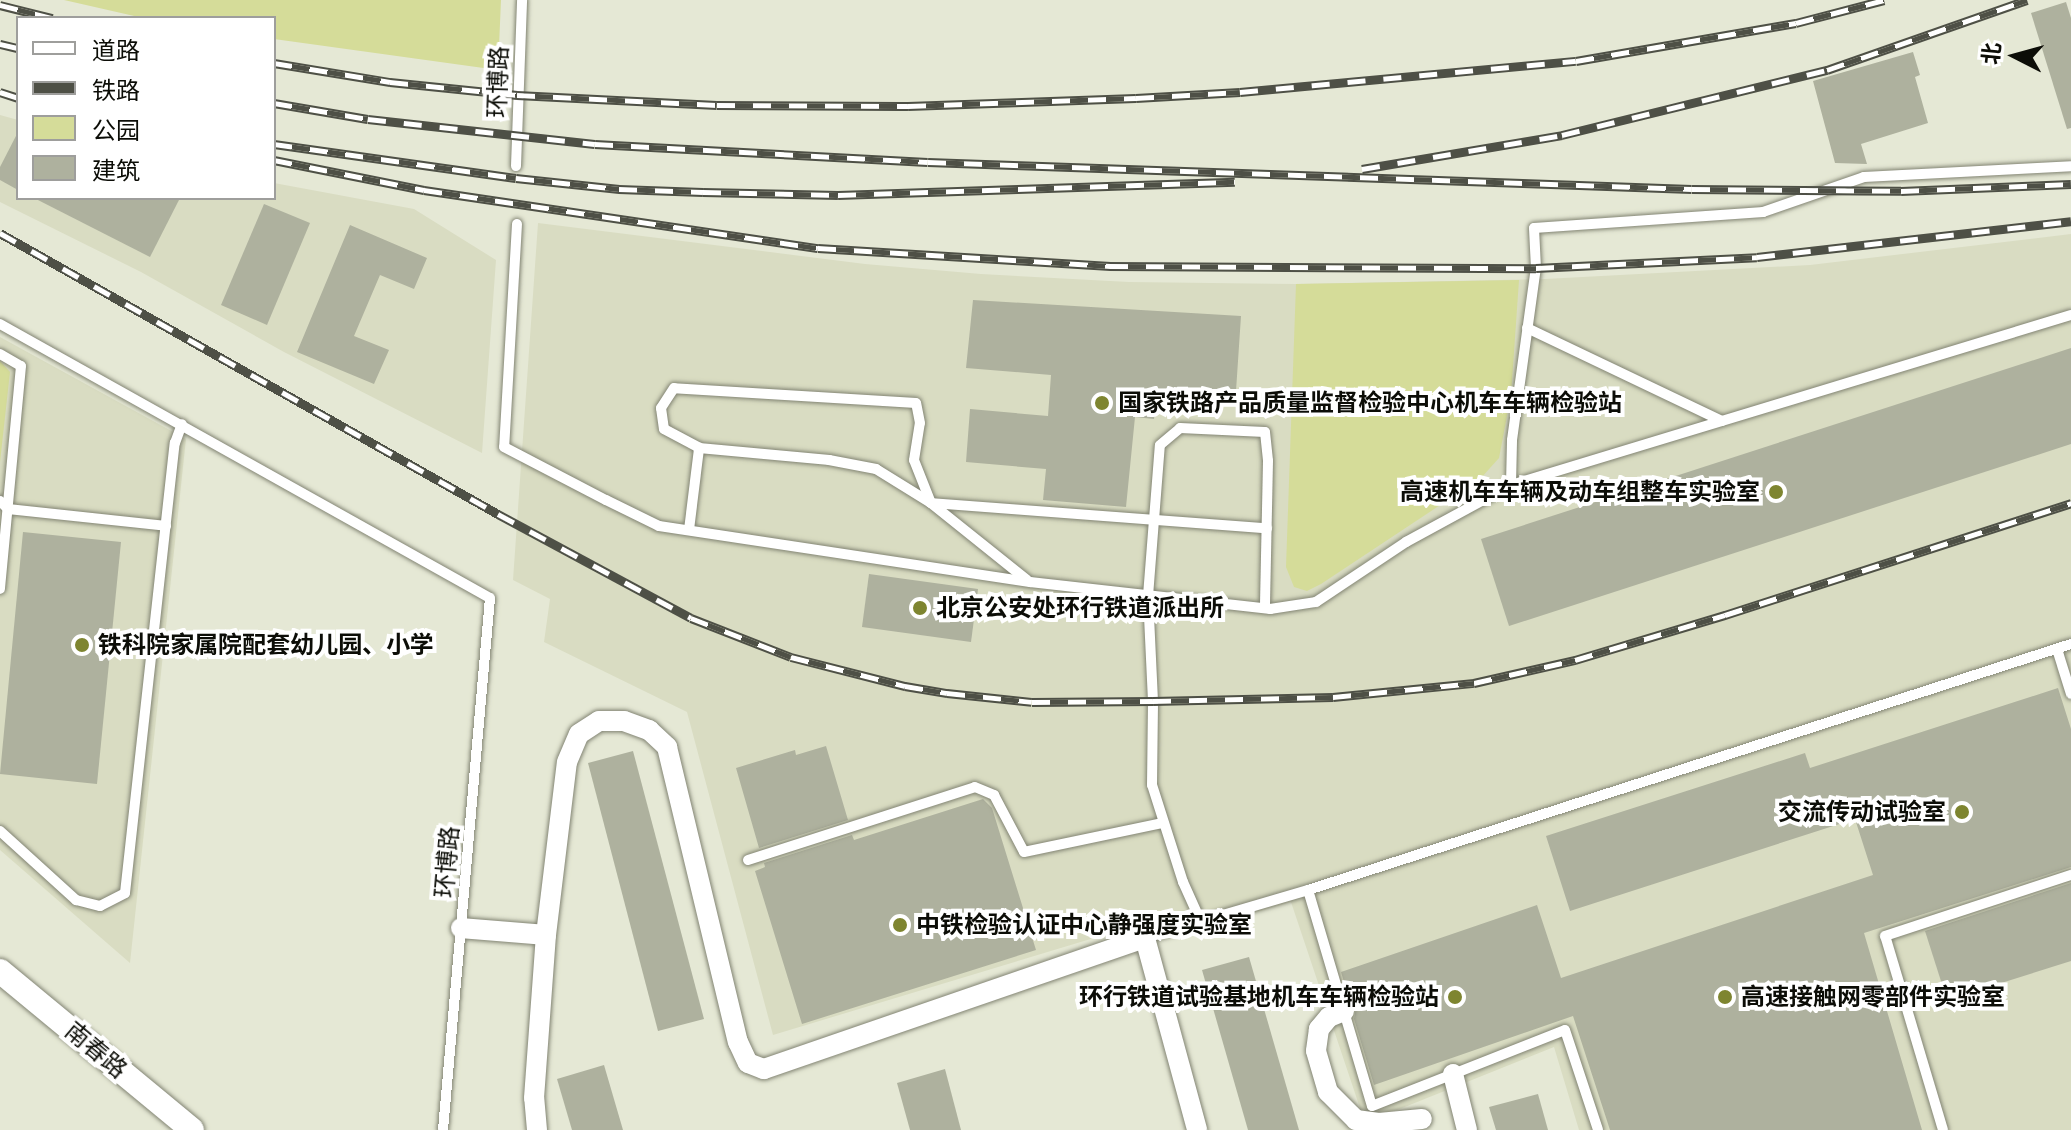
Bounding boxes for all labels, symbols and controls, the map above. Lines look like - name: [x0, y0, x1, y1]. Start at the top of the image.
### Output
- legend: [16, 16, 276, 200]
- north arrow: [1975, 16, 2055, 96]
- text: 道路: [92, 37, 140, 64]
- text: 北: [1977, 41, 2005, 66]
- street label: 环博路: [482, 46, 514, 118]
- text: 铁路: [92, 77, 140, 104]
- text: 公园: [92, 117, 140, 144]
- text: 建筑: [92, 157, 140, 184]
- place label: 国家铁路产品质量监督检验中心机车车辆检验站: [1118, 389, 1622, 417]
- marker: 国家铁路产品质量监督检验中心机车车辆检验站: [1093, 394, 1111, 412]
- place label: 高速机车车辆及动车组整车实验室: [1400, 478, 1760, 506]
- marker: 高速机车车辆及动车组整车实验室: [1767, 483, 1785, 501]
- place label: 北京公安处环行铁道派出所: [936, 594, 1224, 622]
- marker: 北京公安处环行铁道派出所: [911, 599, 929, 617]
- place label: 铁科院家属院配套幼儿园、小学: [98, 631, 434, 659]
- marker: 铁科院家属院配套幼儿园、小学: [73, 636, 91, 654]
- place label: 交流传动试验室: [1778, 798, 1946, 826]
- marker: 交流传动试验室: [1953, 803, 1971, 821]
- street label: 环博路: [430, 825, 464, 899]
- place label: 中铁检验认证中心静强度实验室: [916, 911, 1252, 939]
- marker: 中铁检验认证中心静强度实验室: [891, 916, 909, 934]
- place label: 环行铁道试验基地机车车辆检验站: [1079, 983, 1439, 1011]
- place label: 高速接触网零部件实验室: [1741, 983, 2005, 1011]
- marker: 环行铁道试验基地机车车辆检验站: [1446, 988, 1464, 1006]
- marker: 高速接触网零部件实验室: [1716, 988, 1734, 1006]
- street label: 南春路: [59, 1016, 133, 1084]

